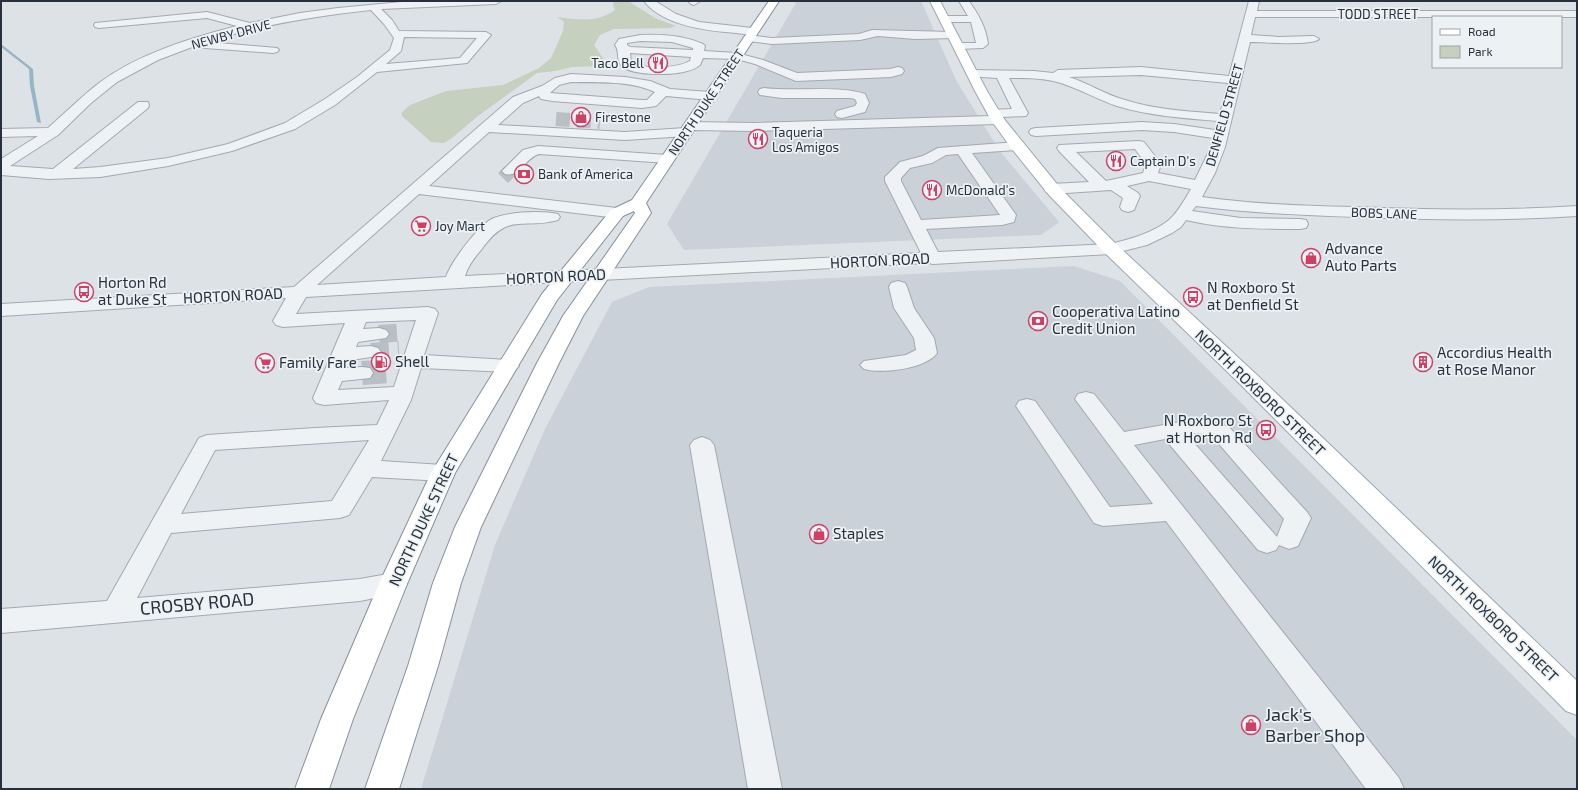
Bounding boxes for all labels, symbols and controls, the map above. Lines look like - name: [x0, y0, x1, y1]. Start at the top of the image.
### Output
- street label: TODD STREET: [1337, 6, 1419, 22]
- street label: NEWBY DRIVE: [189, 16, 273, 52]
- legend: [1432, 16, 1562, 68]
- text: Road: [1468, 24, 1496, 38]
- text: Park: [1468, 44, 1493, 58]
- street label: NORTH DUKE STREET: [664, 45, 748, 158]
- restaurant icon: Taco Bell: [647, 52, 669, 74]
- place label: Taco Bell: [591, 55, 644, 71]
- street label: DENFIELD STREET: [1202, 61, 1246, 168]
- shop icon: Firestone: [570, 106, 592, 128]
- place label: Firestone: [595, 109, 651, 125]
- place label: Taqueria Los Amigos: [772, 124, 839, 155]
- restaurant icon: Taqueria Los Amigos: [747, 128, 769, 150]
- restaurant icon: Captain D's: [1105, 150, 1127, 172]
- place label: Captain D's: [1130, 153, 1196, 169]
- bank icon: Bank of America: [513, 163, 535, 185]
- place label: Bank of America: [538, 166, 633, 182]
- restaurant icon: McDonald's: [921, 179, 943, 201]
- place label: McDonald's: [946, 182, 1015, 198]
- street label: BOBS LANE: [1351, 204, 1417, 222]
- supermarket icon: Joy Mart: [410, 215, 432, 237]
- place label: Joy Mart: [435, 218, 485, 234]
- place label: Advance Auto Parts: [1325, 239, 1397, 274]
- shop icon: Advance Auto Parts: [1300, 247, 1322, 269]
- street label: HORTON ROAD: [829, 248, 930, 272]
- street label: HORTON ROAD: [505, 264, 606, 288]
- place label: Horton Rd at Duke St: [98, 273, 167, 308]
- place label: N Roxboro St at Denfield St: [1207, 278, 1299, 313]
- bus stop icon: Horton Rd at Duke St: [73, 281, 95, 303]
- street label: HORTON ROAD: [182, 283, 283, 307]
- bus stop icon: N Roxboro St at Denfield St: [1182, 286, 1204, 308]
- place label: Cooperativa Latino Credit Union: [1052, 302, 1180, 337]
- bank icon: Cooperativa Latino Credit Union: [1027, 310, 1049, 332]
- street label: NORTH ROXBORO STREET: [1192, 325, 1330, 459]
- place label: Accordius Health at Rose Manor: [1437, 343, 1552, 378]
- fuel station icon: Shell: [370, 351, 392, 373]
- building icon: Accordius Health at Rose Manor: [1412, 351, 1434, 373]
- supermarket icon: Family Fare: [254, 352, 276, 374]
- place label: Shell: [395, 352, 430, 370]
- place label: Family Fare: [279, 353, 357, 371]
- place label: N Roxboro St at Horton Rd: [1164, 411, 1252, 446]
- bus stop icon: N Roxboro St at Horton Rd: [1255, 419, 1277, 441]
- street label: NORTH DUKE STREET: [384, 450, 462, 589]
- shop icon: Staples: [808, 523, 830, 545]
- place label: Staples: [833, 524, 884, 542]
- street label: NORTH ROXBORO STREET: [1425, 551, 1563, 685]
- street label: CROSBY ROAD: [139, 587, 255, 619]
- place label: Jack's Barber Shop: [1265, 703, 1365, 746]
- shop icon: Jack's Barber Shop: [1240, 714, 1262, 736]

